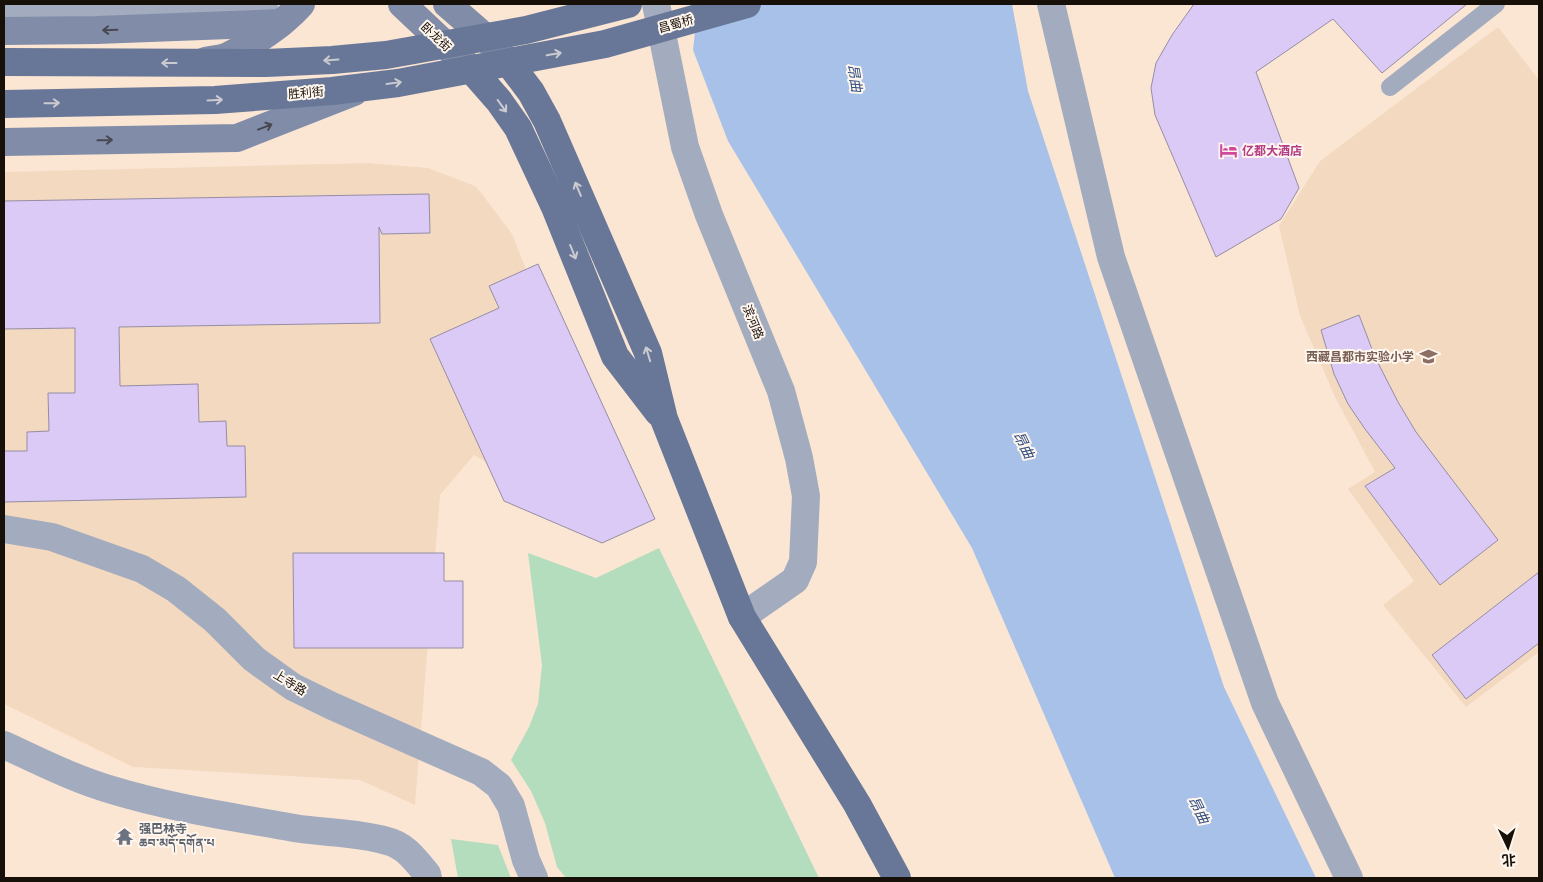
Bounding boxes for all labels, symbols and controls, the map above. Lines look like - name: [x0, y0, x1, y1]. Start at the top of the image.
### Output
- street label: 昌蜀桥: [657, 12, 695, 36]
- street label: 卧龙街: [418, 20, 454, 54]
- one-way arrow: [102, 25, 118, 34]
- one-way arrow: [546, 49, 562, 59]
- one-way arrow: [323, 55, 339, 65]
- one-way arrow: [161, 58, 177, 68]
- water label: 昂曲: [845, 63, 865, 94]
- one-way arrow: [386, 78, 402, 88]
- street label: 胜利街: [287, 84, 325, 102]
- one-way arrow: [207, 96, 223, 105]
- one-way arrow: [44, 98, 60, 108]
- one-way arrow: [497, 99, 508, 112]
- one-way arrow: [257, 121, 272, 131]
- one-way arrow: [96, 135, 113, 145]
- hotel icon: 亿都大酒店: [1218, 141, 1238, 161]
- place label: 亿都大酒店: [1242, 144, 1302, 158]
- one-way arrow: [572, 182, 582, 197]
- one-way arrow: [569, 243, 578, 259]
- street label: 滨河路: [740, 303, 766, 341]
- one-way arrow: [642, 347, 652, 363]
- school or university icon: 西藏昌都市实验小学: [1418, 347, 1438, 367]
- place label: 西藏昌都市实验小学: [1306, 350, 1414, 364]
- water label: 昂曲: [1011, 429, 1038, 462]
- street label: 上寺路: [271, 668, 309, 698]
- water label: 昂曲: [1186, 794, 1213, 827]
- place label: 强巴林寺 ཆབ་མདོ་དགོན་པ: [139, 822, 215, 853]
- north arrow: [1483, 822, 1533, 872]
- temple icon: 强巴林寺 ཆབ་མདོ་དགོན་པ: [115, 826, 135, 846]
- text: 北: [1501, 851, 1516, 868]

